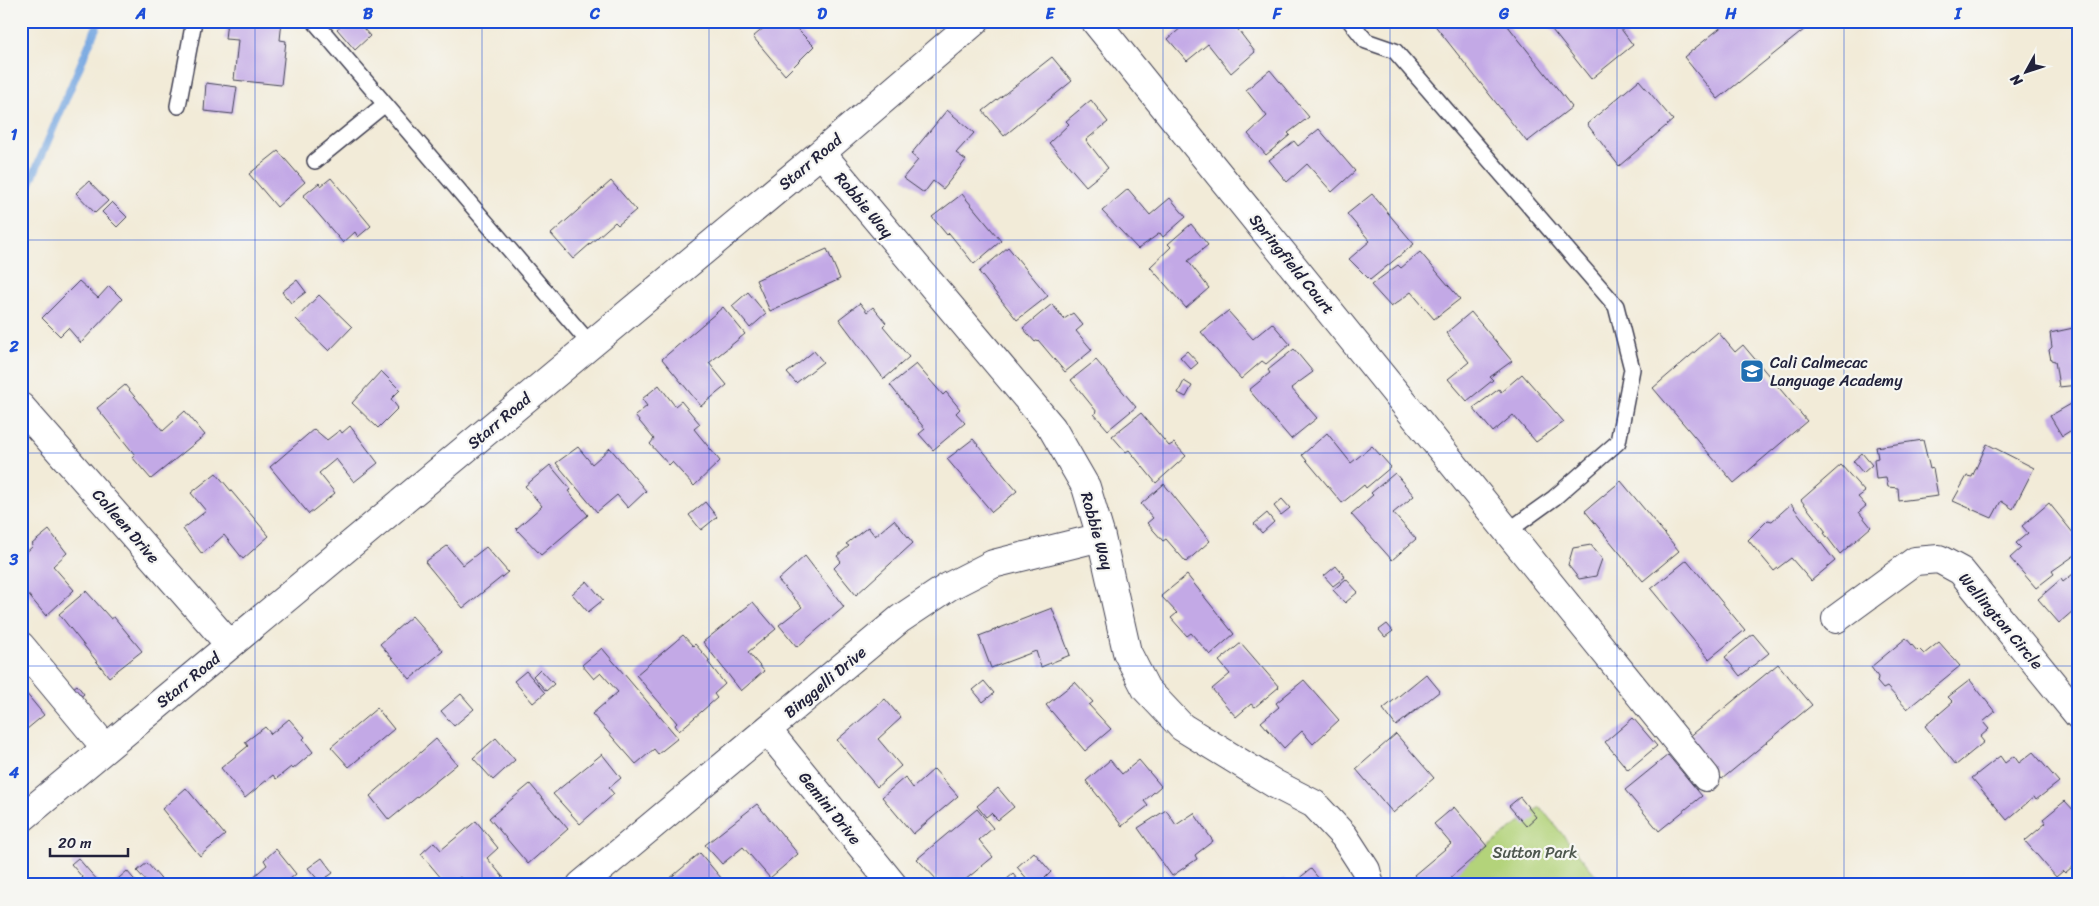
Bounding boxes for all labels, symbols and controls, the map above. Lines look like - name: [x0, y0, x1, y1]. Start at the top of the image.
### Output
- text: A: [135, 0, 146, 28]
- text: B: [363, 0, 374, 28]
- text: C: [589, 0, 601, 28]
- text: D: [817, 0, 827, 28]
- text: E: [1046, 0, 1056, 28]
- text: F: [1272, 0, 1283, 28]
- text: G: [1498, 0, 1510, 28]
- text: H: [1724, 0, 1737, 28]
- text: I: [1954, 0, 1963, 28]
- north arrow: [2002, 48, 2052, 98]
- text: N: [2004, 68, 2030, 93]
- text: 1: [11, 120, 18, 149]
- street label: Starr Road: [771, 125, 850, 198]
- street label: Robbie Way: [827, 165, 901, 246]
- street label: Springfield Court: [1242, 207, 1342, 321]
- text: 2: [8, 332, 19, 361]
- place label: Cali Calmecac Language Academy: [1770, 348, 1903, 395]
- school or university icon: Cali Calmecac Language Academy: [1739, 358, 1765, 384]
- street label: Starr Road: [460, 384, 539, 457]
- street label: Colleen Drive: [85, 482, 167, 570]
- street label: Robbie Way: [1072, 489, 1122, 574]
- text: 3: [9, 545, 19, 574]
- street label: Wellington Circle: [1951, 566, 2051, 676]
- street label: Binggelli Drive: [777, 638, 873, 726]
- street label: Starr Road: [149, 644, 228, 715]
- text: 4: [8, 758, 19, 787]
- street label: Gemini Drive: [791, 765, 869, 851]
- scale bar: [50, 826, 128, 858]
- text: 20 m: [58, 830, 92, 856]
- park label: Sutton Park: [1492, 838, 1578, 867]

